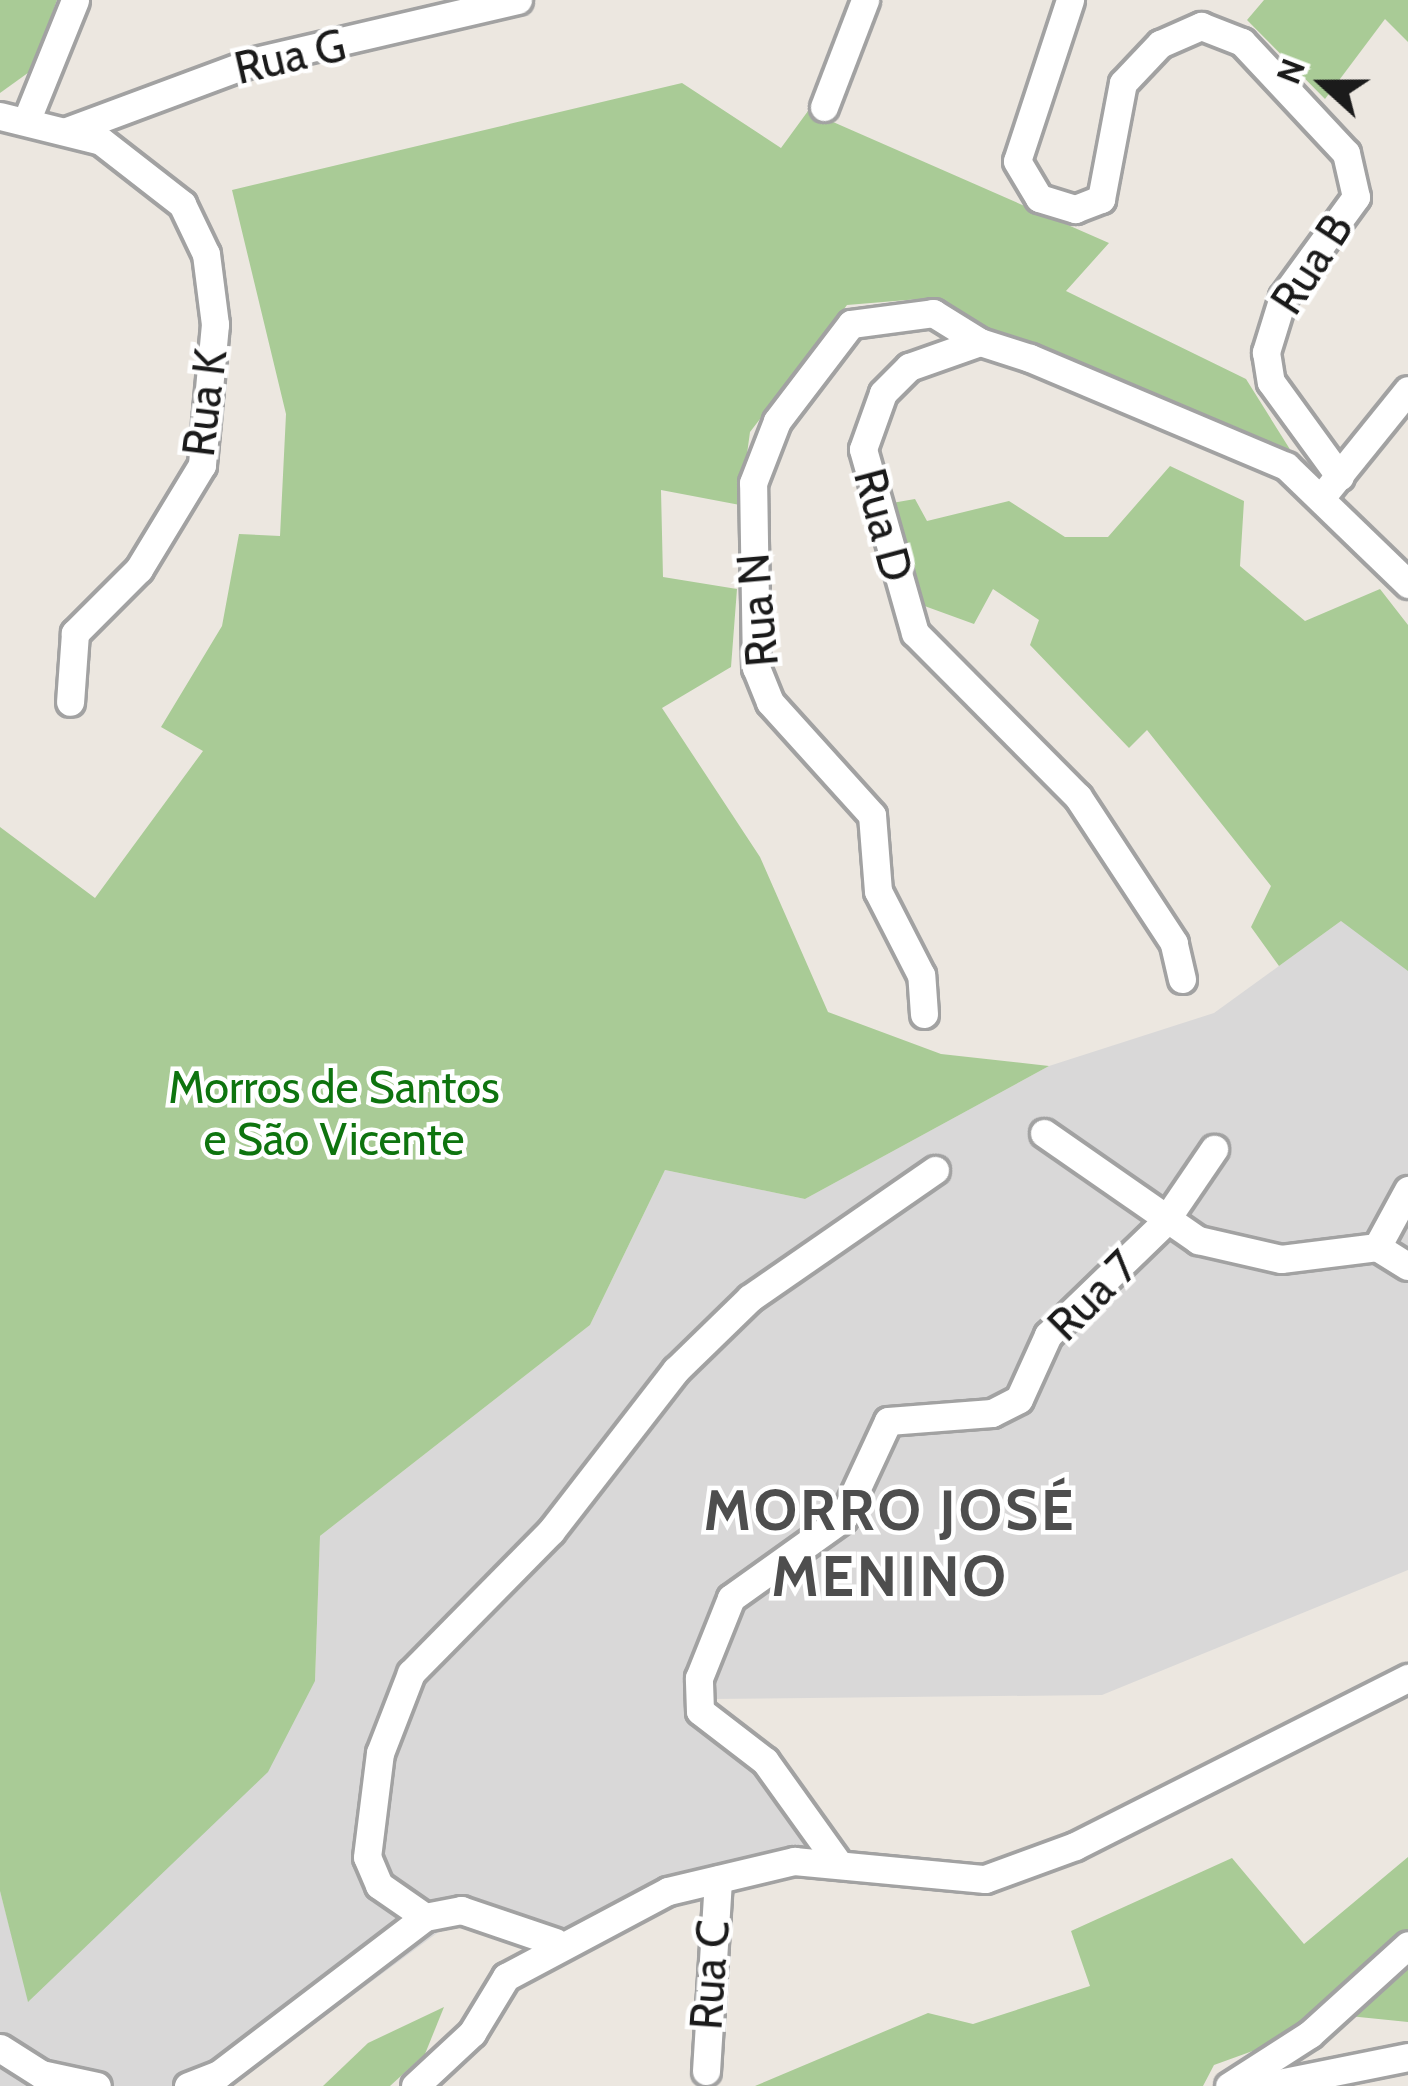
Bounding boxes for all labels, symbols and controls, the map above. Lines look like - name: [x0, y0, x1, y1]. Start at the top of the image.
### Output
- street label: Rua G: [229, 18, 351, 96]
- north arrow: [1264, 24, 1384, 144]
- text: N: [1268, 53, 1313, 89]
- street label: Rua B: [1260, 204, 1364, 324]
- street label: Rua K: [172, 346, 238, 460]
- street label: Rua D: [842, 463, 924, 587]
- street label: Rua N: [726, 551, 790, 669]
- park label: Morros de Santos e São Vicente: [168, 1061, 500, 1167]
- street label: Rua 7: [1037, 1240, 1149, 1352]
- district label: MORRO JOSÉ MENINO: [704, 1476, 1076, 1610]
- street label: Rua C: [679, 1918, 741, 2032]

